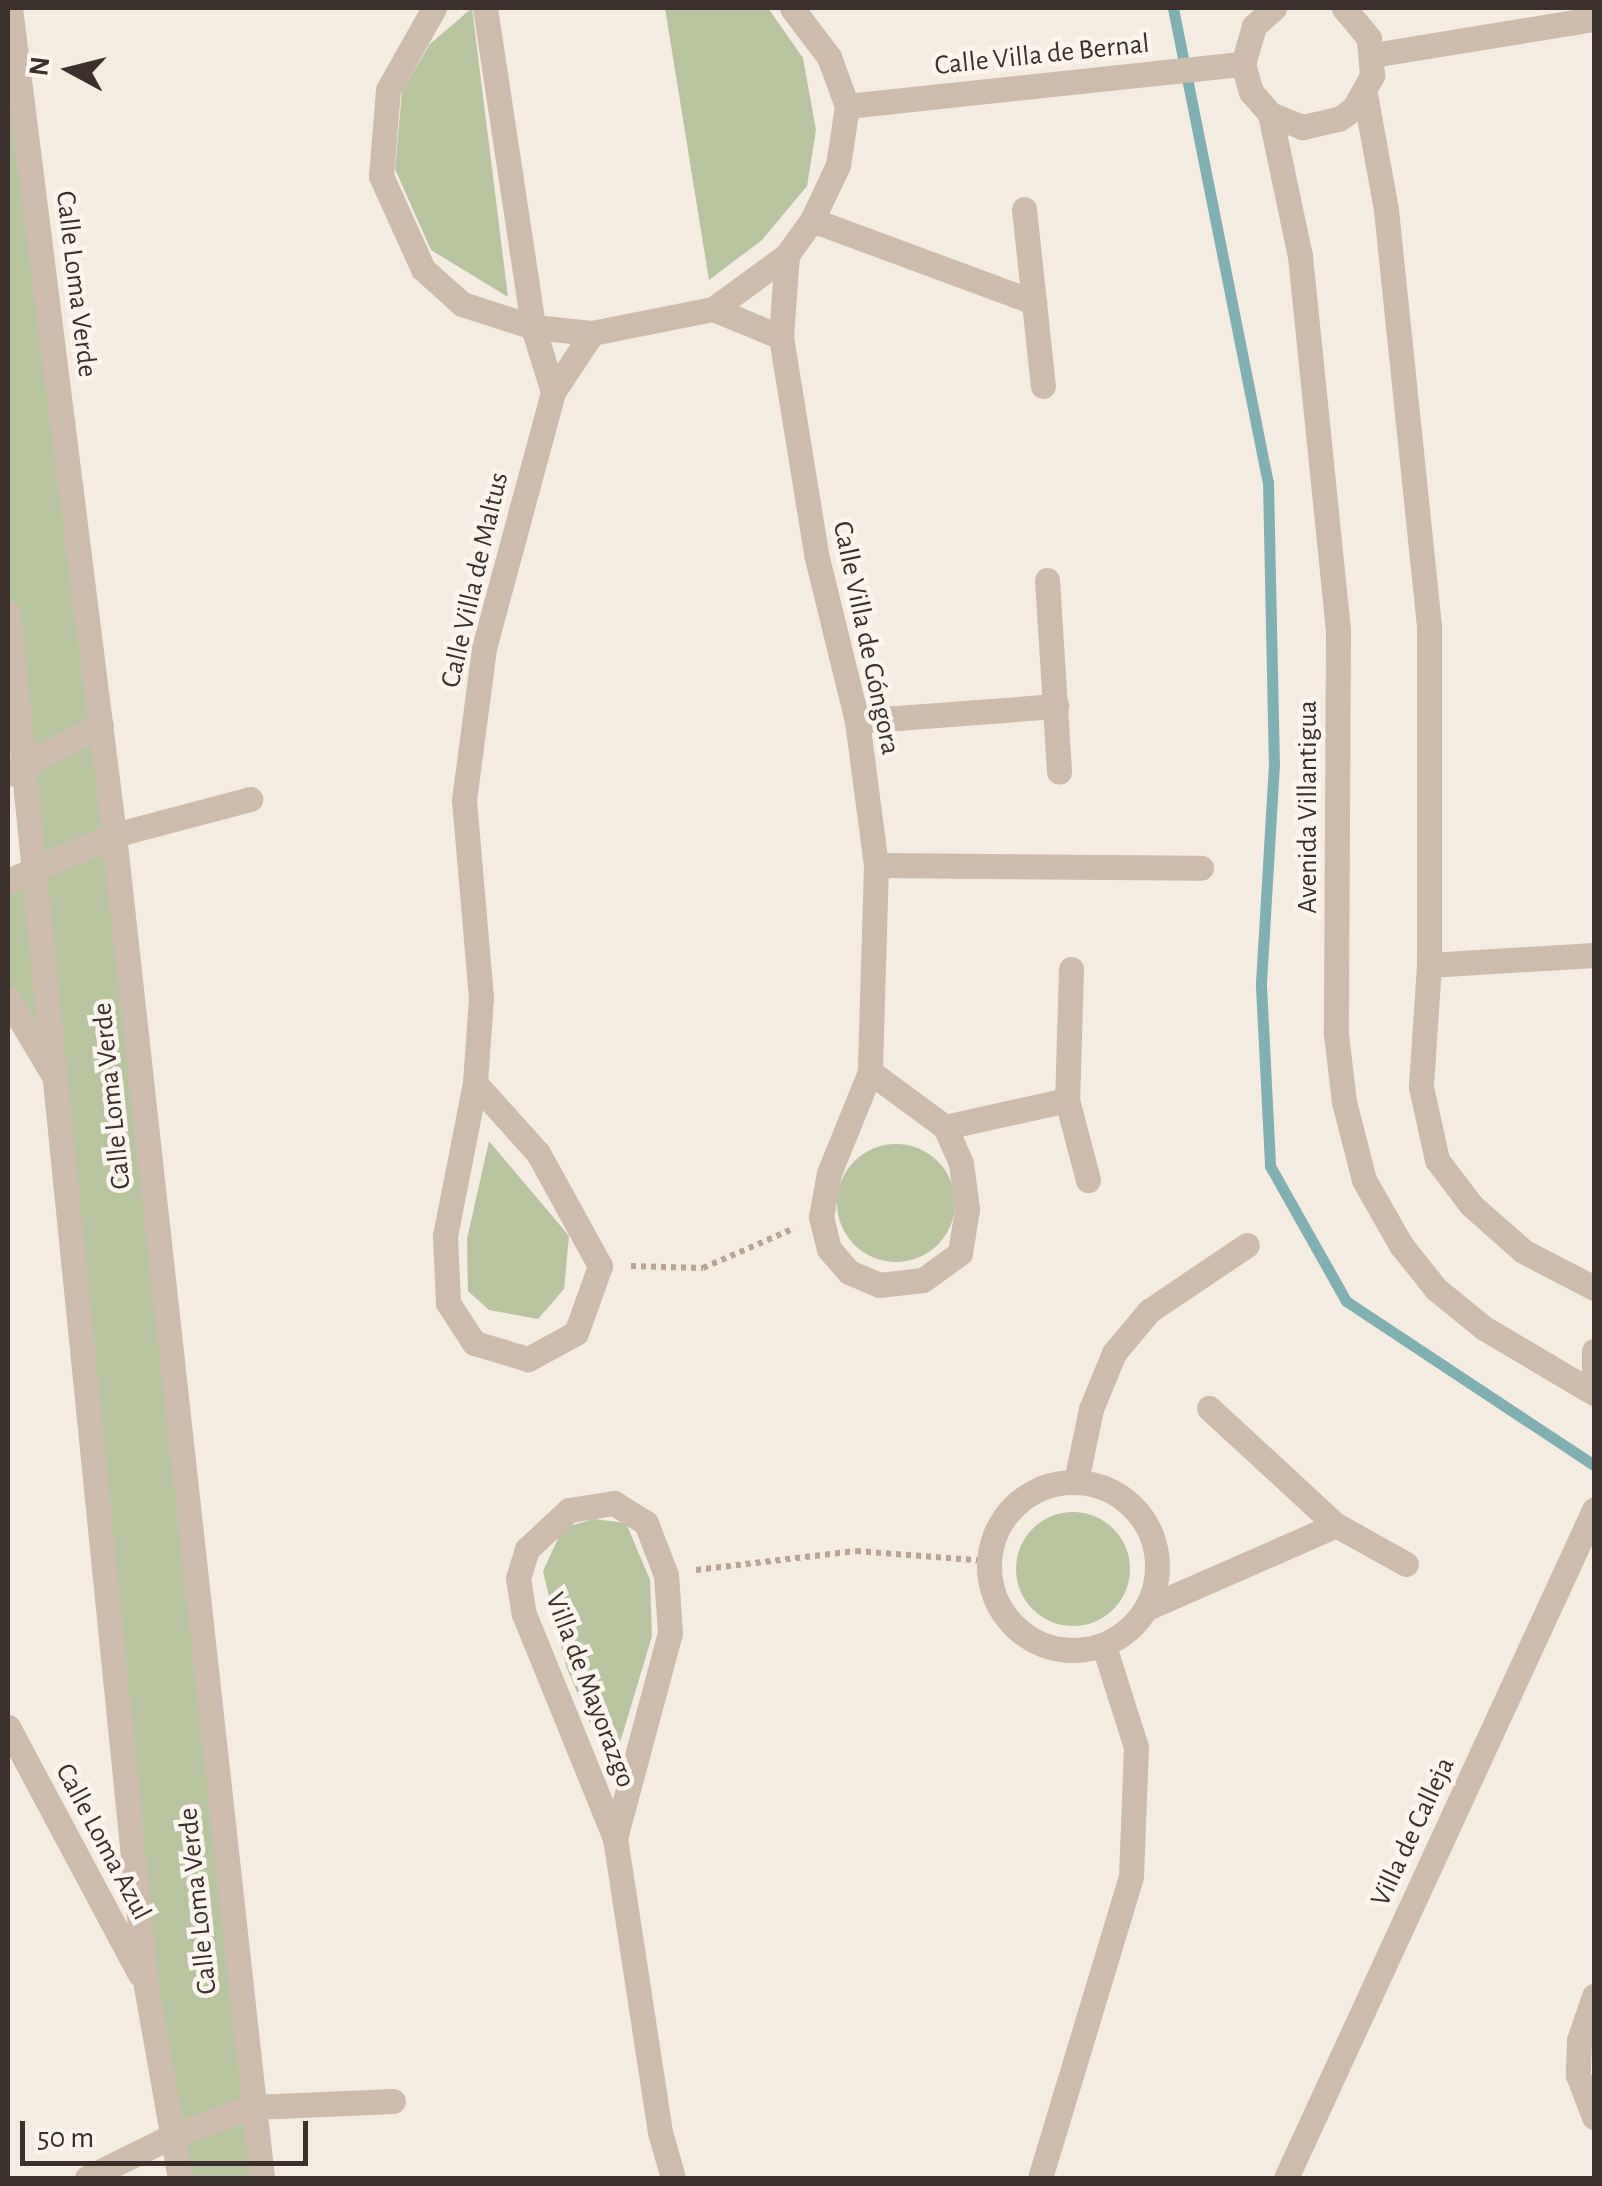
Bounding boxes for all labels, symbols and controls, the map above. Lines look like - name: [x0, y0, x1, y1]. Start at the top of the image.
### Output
- north arrow: [20, 20, 120, 120]
- street label: Calle Villa de Bernal: [933, 27, 1151, 83]
- text: N: [25, 55, 55, 78]
- street label: Calle Loma Verde: [48, 189, 104, 379]
- street label: Calle Villa de Maltus: [434, 469, 516, 691]
- street label: Calle Villa de Góngora: [825, 518, 907, 758]
- street label: Avenida Villantigua: [1291, 700, 1325, 914]
- street label: Calle Loma Verde: [85, 1001, 139, 1191]
- street label: Villa de Mayorazgo: [537, 1588, 643, 1792]
- street label: Villa de Calleja: [1364, 1752, 1462, 1912]
- street label: Calle Loma Azul: [48, 1758, 158, 1926]
- street label: Calle Loma Verde: [171, 1806, 225, 1996]
- scale bar: [25, 2101, 312, 2163]
- text: 50 m: [37, 2123, 94, 2153]

